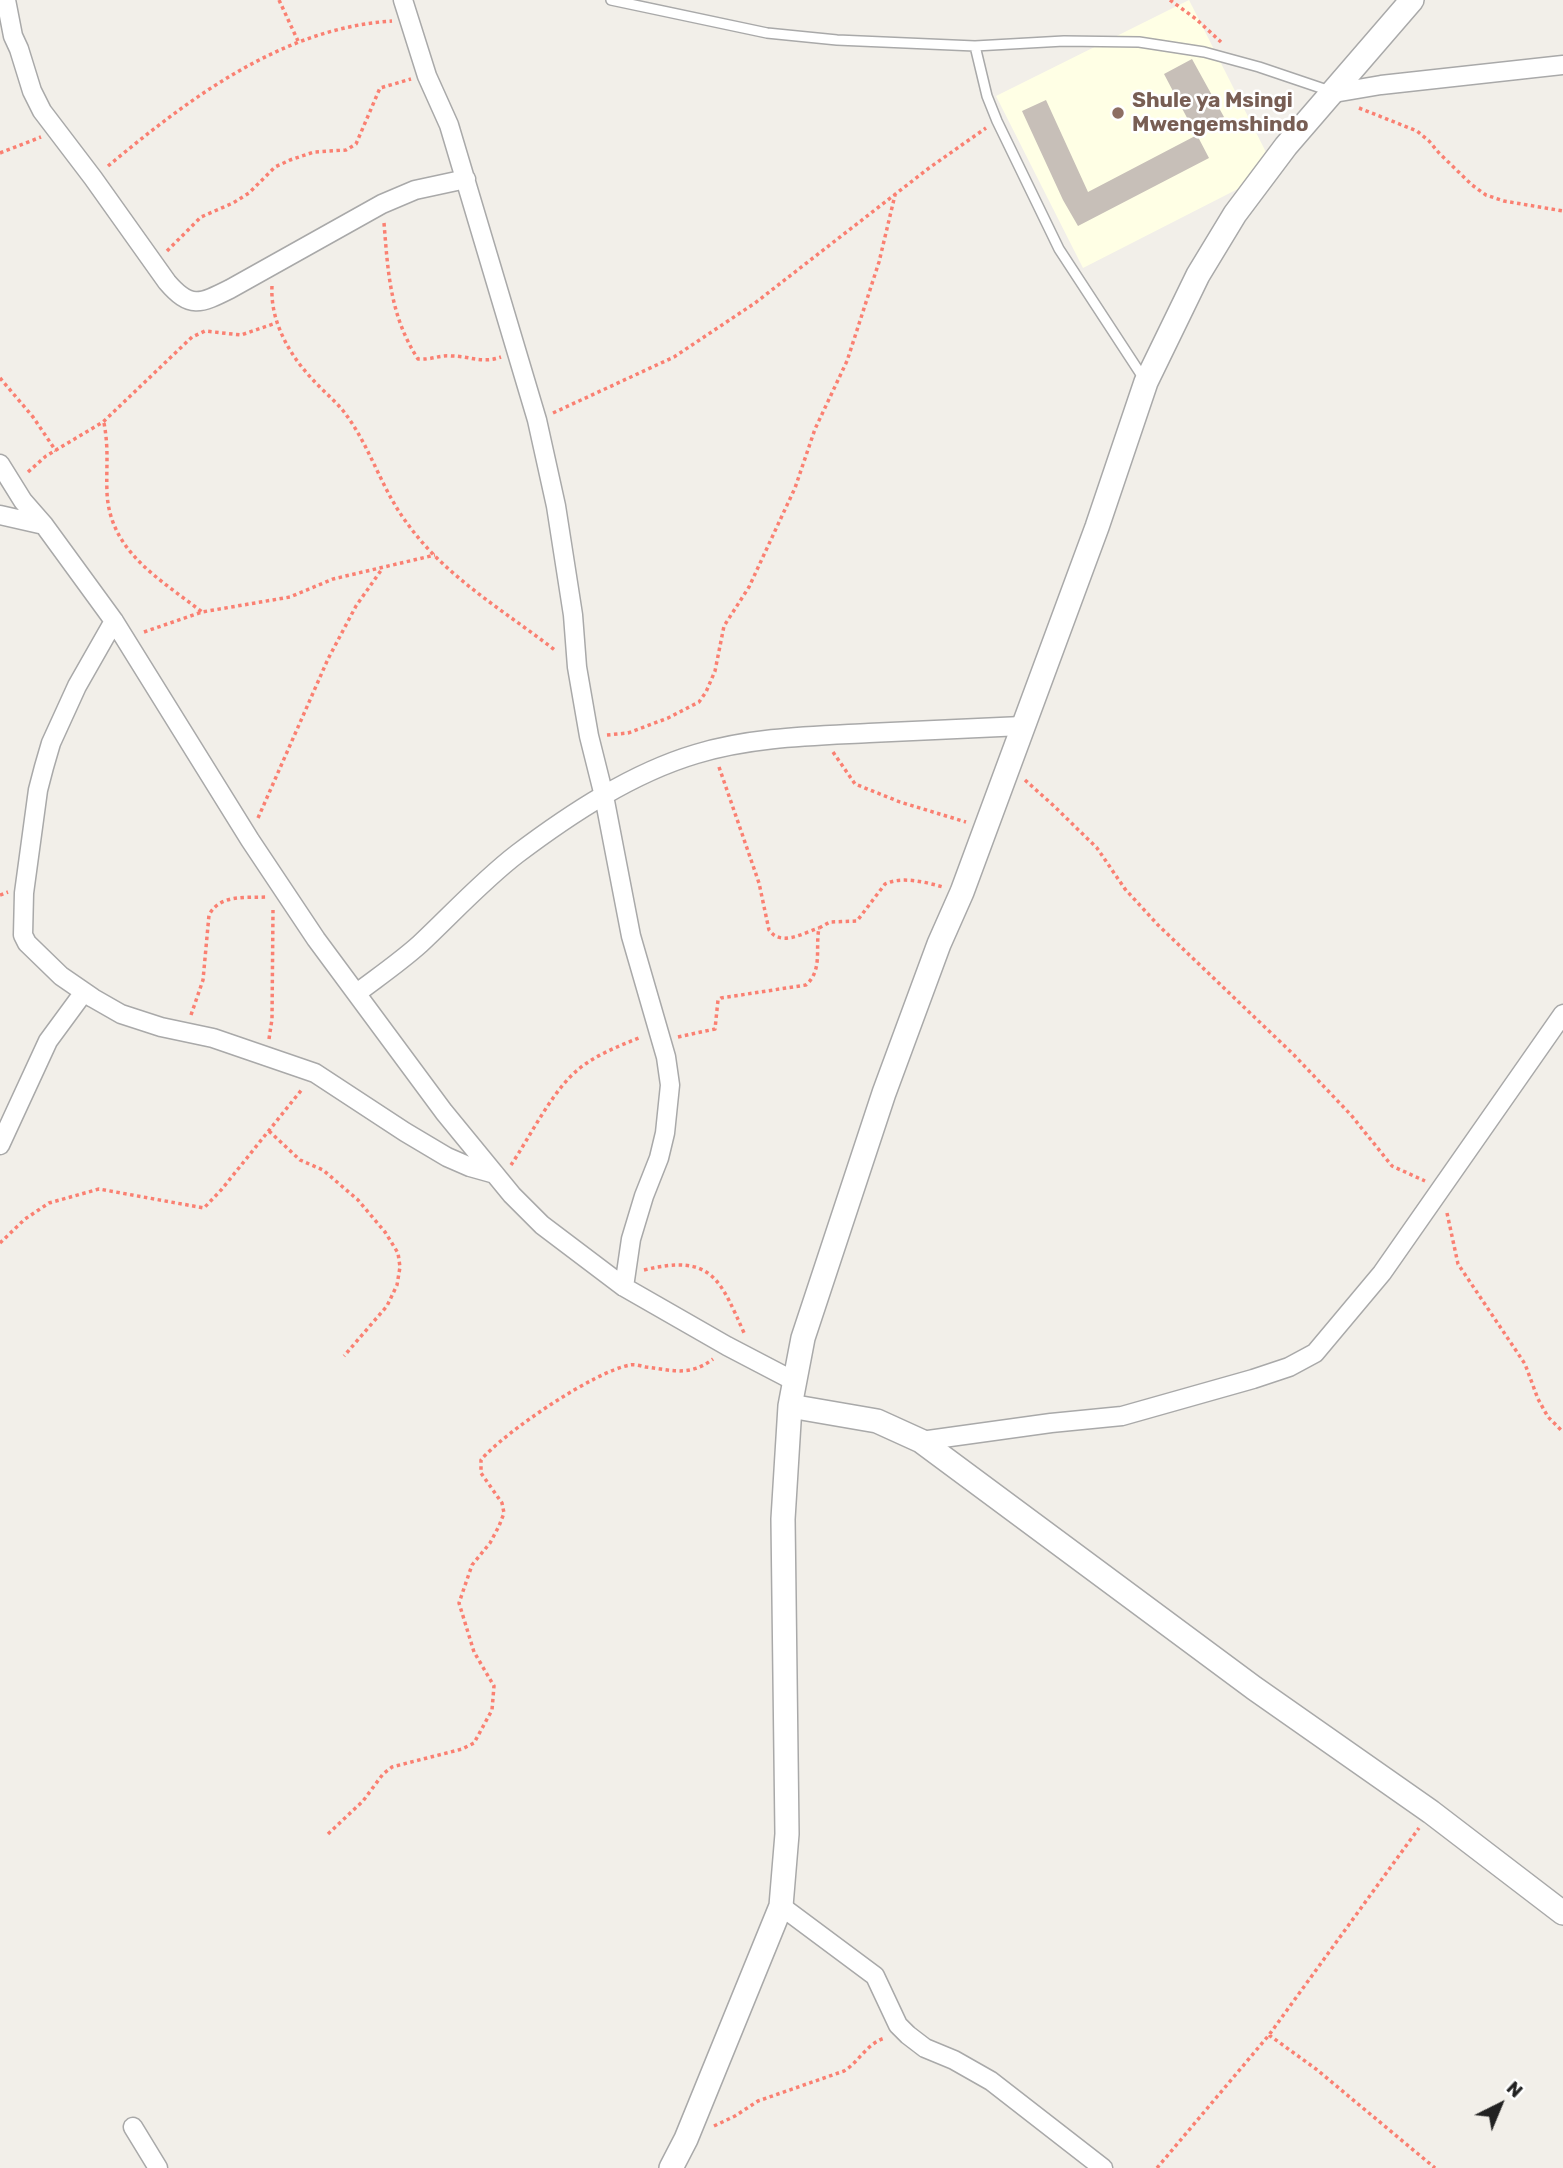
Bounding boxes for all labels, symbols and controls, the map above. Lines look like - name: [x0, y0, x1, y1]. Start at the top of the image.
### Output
- place label: Shule ya Msingi Mwengemshindo: [1132, 88, 1309, 138]
- marker: Shule ya Msingi Mwengemshindo: [1110, 105, 1126, 121]
- north arrow: [1465, 2070, 1535, 2140]
- text: N: [1502, 2076, 1527, 2102]

